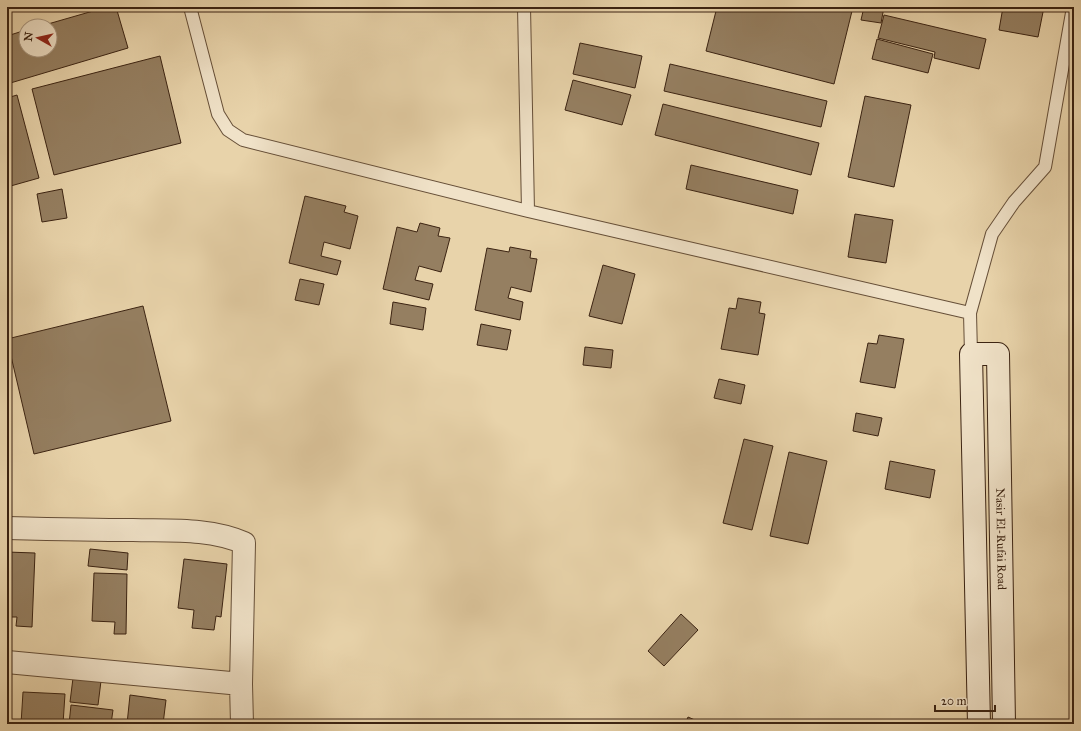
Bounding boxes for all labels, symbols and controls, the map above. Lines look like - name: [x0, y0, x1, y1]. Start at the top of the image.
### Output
- north arrow: [18, 18, 58, 58]
- text: N: [22, 30, 36, 42]
- street label: Nasir El-Rufai Road: [993, 488, 1009, 590]
- scale bar: [935, 687, 995, 713]
- text: 20 m: [941, 694, 967, 708]

